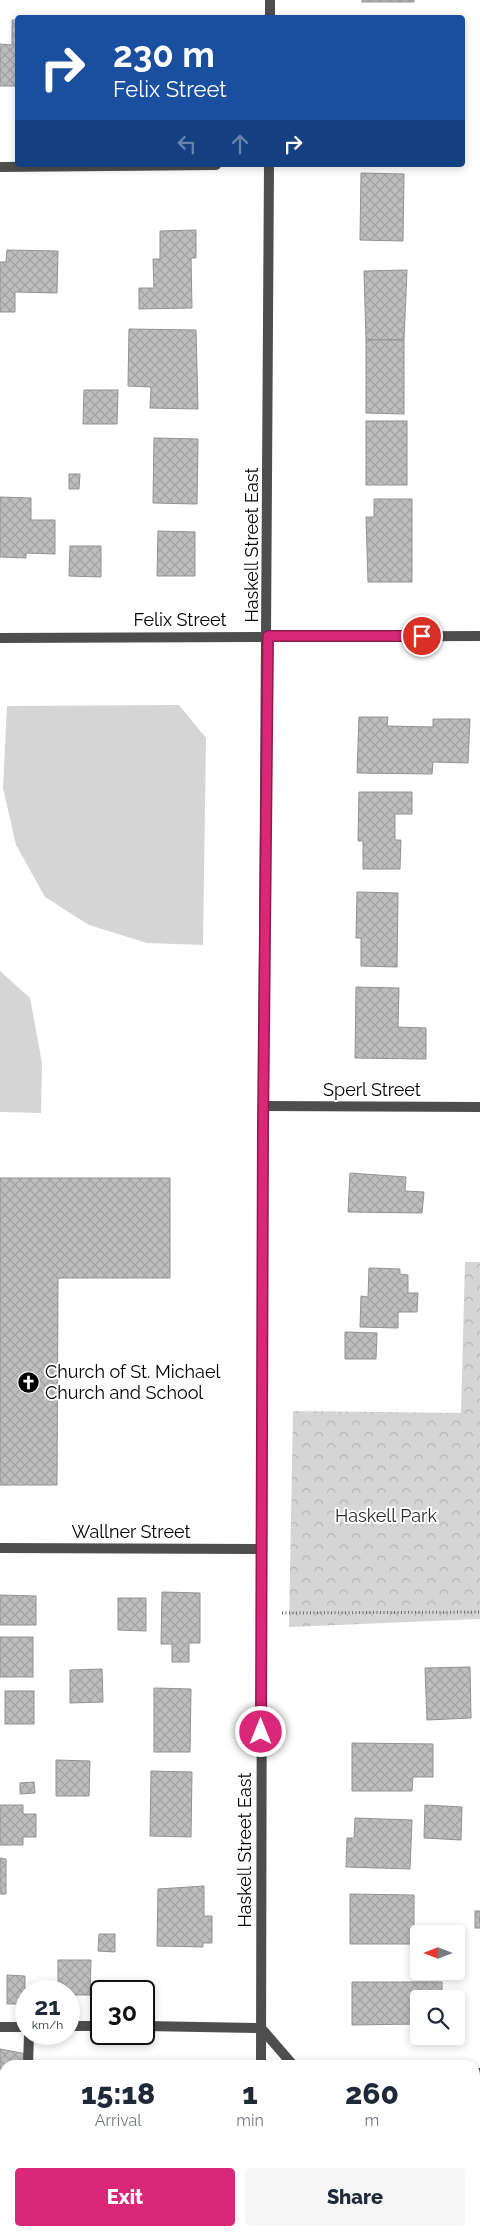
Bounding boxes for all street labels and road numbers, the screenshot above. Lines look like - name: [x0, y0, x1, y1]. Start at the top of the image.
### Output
- street label: Haskell Street East: [241, 467, 262, 623]
- street label: Felix Street: [134, 609, 226, 630]
- street label: Sperl Street: [323, 1079, 421, 1100]
- street label: Wallner Street: [72, 1521, 190, 1542]
- street label: Haskell Street East: [234, 1772, 255, 1928]

